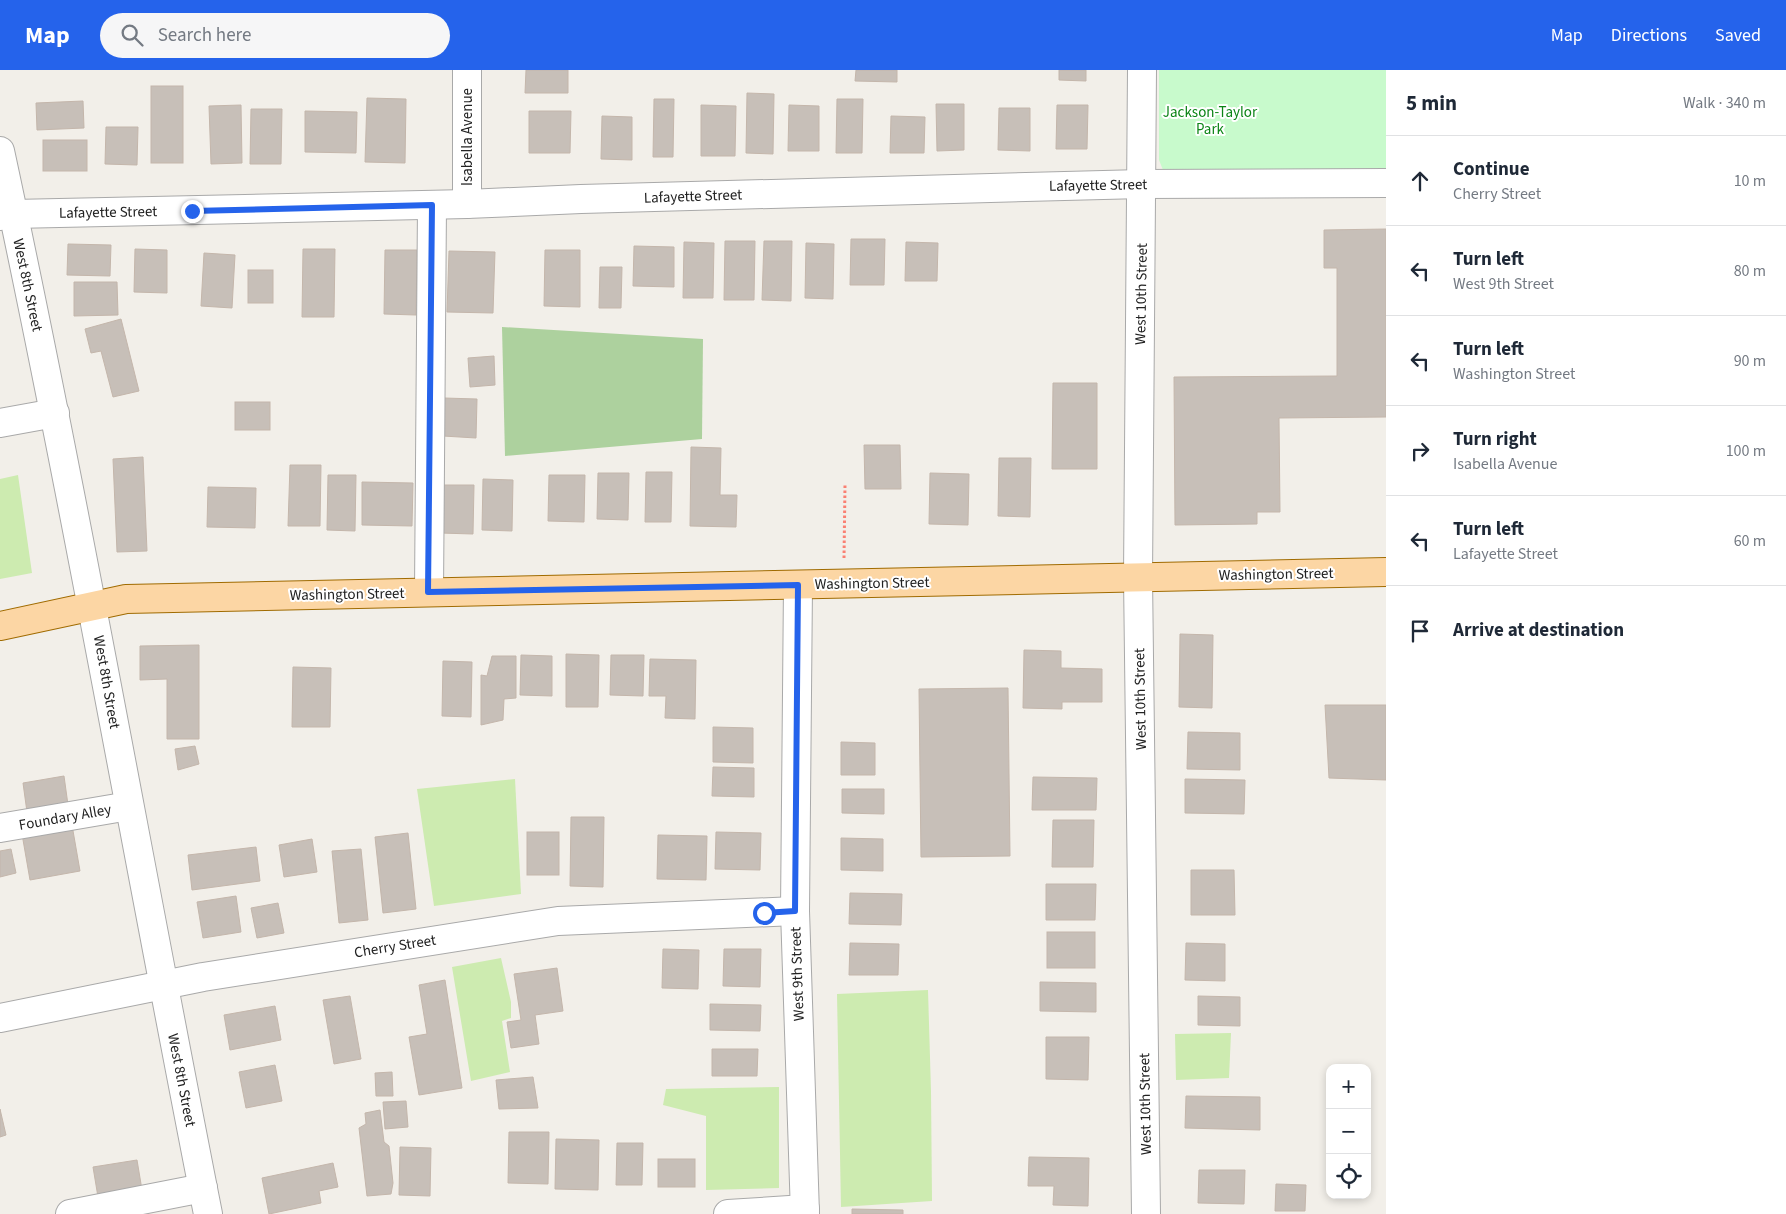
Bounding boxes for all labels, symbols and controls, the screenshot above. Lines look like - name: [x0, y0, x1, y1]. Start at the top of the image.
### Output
- search box: [100, 13, 450, 58]
- text: Map: [25, 18, 70, 53]
- icon: search: [118, 21, 146, 49]
- text: Search here: [158, 22, 251, 49]
- text: Map: [1551, 23, 1583, 48]
- text: Directions: [1611, 23, 1687, 48]
- text: Saved: [1715, 23, 1761, 48]
- street label: Isabella Avenue: [457, 88, 478, 186]
- text: 5 min: [1406, 88, 1457, 118]
- text: Walk · 340 m: [1683, 92, 1766, 114]
- park label: Jackson-Taylor Park: [1163, 102, 1258, 140]
- text: Continue: [1453, 156, 1530, 183]
- icon: ahead: [1406, 167, 1434, 195]
- text: 10 m: [1734, 170, 1766, 192]
- street label: Lafayette Street: [1049, 174, 1147, 197]
- text: Cherry Street: [1453, 183, 1541, 205]
- street label: Lafayette Street: [643, 184, 743, 209]
- route end: [181, 200, 204, 223]
- street label: Lafayette Street: [59, 201, 157, 224]
- street label: West 8th Street: [7, 237, 48, 334]
- street label: West 10th Street: [1130, 243, 1153, 345]
- text: Turn left: [1453, 246, 1524, 273]
- icon: left: [1406, 257, 1434, 285]
- text: 80 m: [1734, 260, 1766, 282]
- text: West 9th Street: [1453, 273, 1554, 295]
- text: Turn left: [1453, 336, 1524, 363]
- icon: left: [1406, 347, 1434, 375]
- text: 90 m: [1734, 350, 1766, 372]
- text: Washington Street: [1453, 363, 1575, 385]
- text: Turn right: [1453, 426, 1537, 453]
- icon: right: [1406, 437, 1434, 465]
- text: 100 m: [1726, 440, 1766, 462]
- text: Isabella Avenue: [1453, 453, 1558, 475]
- text: Turn left: [1453, 516, 1524, 543]
- icon: left: [1406, 527, 1434, 555]
- text: 60 m: [1734, 530, 1766, 552]
- text: Lafayette Street: [1453, 543, 1558, 565]
- street label: Washington Street: [1218, 563, 1334, 586]
- street label: Washington Street: [814, 572, 930, 595]
- street label: Washington Street: [289, 583, 405, 606]
- icon: arrive: [1406, 617, 1434, 645]
- text: Arrive at destination: [1453, 617, 1624, 644]
- street label: West 8th Street: [88, 634, 125, 730]
- street label: West 10th Street: [1129, 648, 1152, 750]
- street label: Foundary Alley: [17, 799, 113, 836]
- route start: [753, 902, 776, 925]
- street label: West 9th Street: [785, 926, 810, 1022]
- street label: Cherry Street: [353, 930, 437, 963]
- street label: West 8th Street: [162, 1032, 201, 1129]
- street label: West 10th Street: [1134, 1053, 1157, 1155]
- map controls: [1326, 1064, 1371, 1199]
- button: +: [1326, 1064, 1371, 1109]
- button: −: [1326, 1109, 1371, 1154]
- button: locate: [1326, 1154, 1371, 1199]

